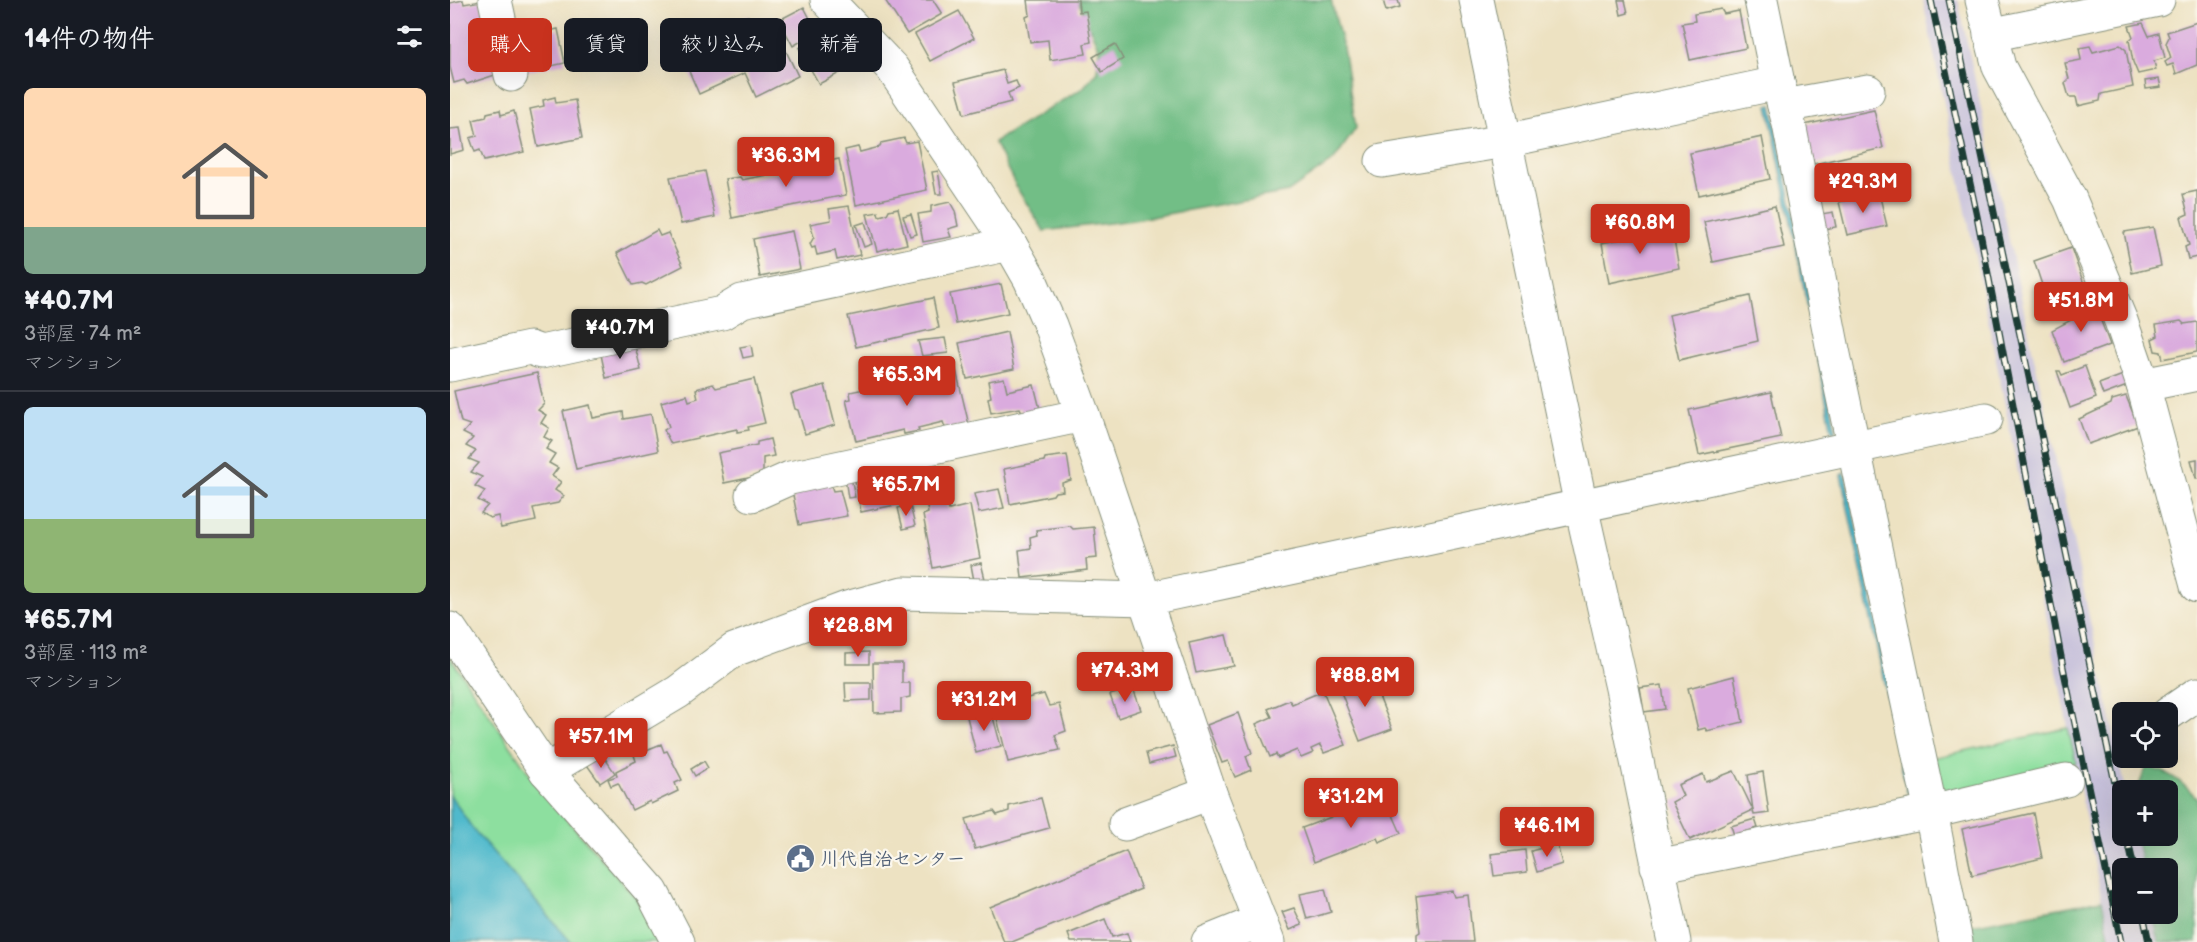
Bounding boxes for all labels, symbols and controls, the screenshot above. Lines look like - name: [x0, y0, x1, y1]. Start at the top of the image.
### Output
- chip: 購入: [468, 18, 552, 72]
- chip: 賃貸: [564, 18, 648, 72]
- chip: 絞り込み: [660, 18, 786, 72]
- chip: 新着: [798, 18, 882, 72]
- icon: filters: [393, 20, 426, 53]
- text: 14件の物件: [24, 24, 154, 55]
- icon: home: [171, 127, 279, 235]
- pin: ¥36.3M: [737, 137, 835, 188]
- text: ¥36.3M: [751, 144, 821, 168]
- pin: ¥29.3M: [1814, 163, 1912, 214]
- text: ¥29.3M: [1828, 170, 1898, 194]
- pin: ¥60.8M: [1591, 204, 1689, 255]
- text: ¥60.8M: [1605, 211, 1675, 235]
- pin: ¥51.8M: [2032, 282, 2130, 333]
- text: ¥40.7M: [24, 286, 114, 317]
- text: ¥51.8M: [2048, 289, 2114, 313]
- pin: ¥40.7M: [571, 309, 669, 360]
- text: ¥40.7M: [585, 316, 655, 340]
- text: 3部屋 · 74 m²: [24, 322, 141, 346]
- text: マンション: [24, 351, 123, 375]
- pin: ¥65.3M: [858, 356, 956, 407]
- text: ¥65.3M: [872, 363, 942, 387]
- icon: home: [171, 446, 279, 554]
- pin: ¥65.7M: [857, 466, 955, 517]
- text: ¥65.7M: [872, 473, 940, 497]
- text: ¥65.7M: [24, 605, 113, 636]
- pin: ¥28.8M: [809, 607, 907, 658]
- text: ¥28.8M: [823, 614, 893, 638]
- text: 3部屋 · 113 m²: [24, 641, 148, 665]
- pin: ¥74.3M: [1076, 652, 1174, 703]
- pin: ¥88.8M: [1316, 657, 1414, 708]
- text: ¥74.3M: [1091, 659, 1159, 683]
- text: ¥88.8M: [1330, 664, 1400, 688]
- text: マンション: [24, 670, 123, 694]
- pin: ¥31.2M: [935, 681, 1033, 732]
- text: ¥31.2M: [951, 688, 1017, 712]
- map controls: [2112, 702, 2178, 924]
- button: locate: [2112, 702, 2178, 768]
- pin: ¥57.1M: [552, 718, 650, 769]
- text: ¥57.1M: [569, 725, 633, 749]
- pin: ¥31.2M: [1302, 778, 1400, 829]
- button: +: [2112, 780, 2178, 846]
- text: ¥31.2M: [1318, 785, 1384, 809]
- pin: ¥46.1M: [1498, 807, 1596, 858]
- text: ¥46.1M: [1514, 814, 1580, 838]
- public building icon: 川代自治センター: [784, 843, 816, 875]
- place label: 川代自治センター: [821, 849, 965, 870]
- button: −: [2112, 858, 2178, 924]

